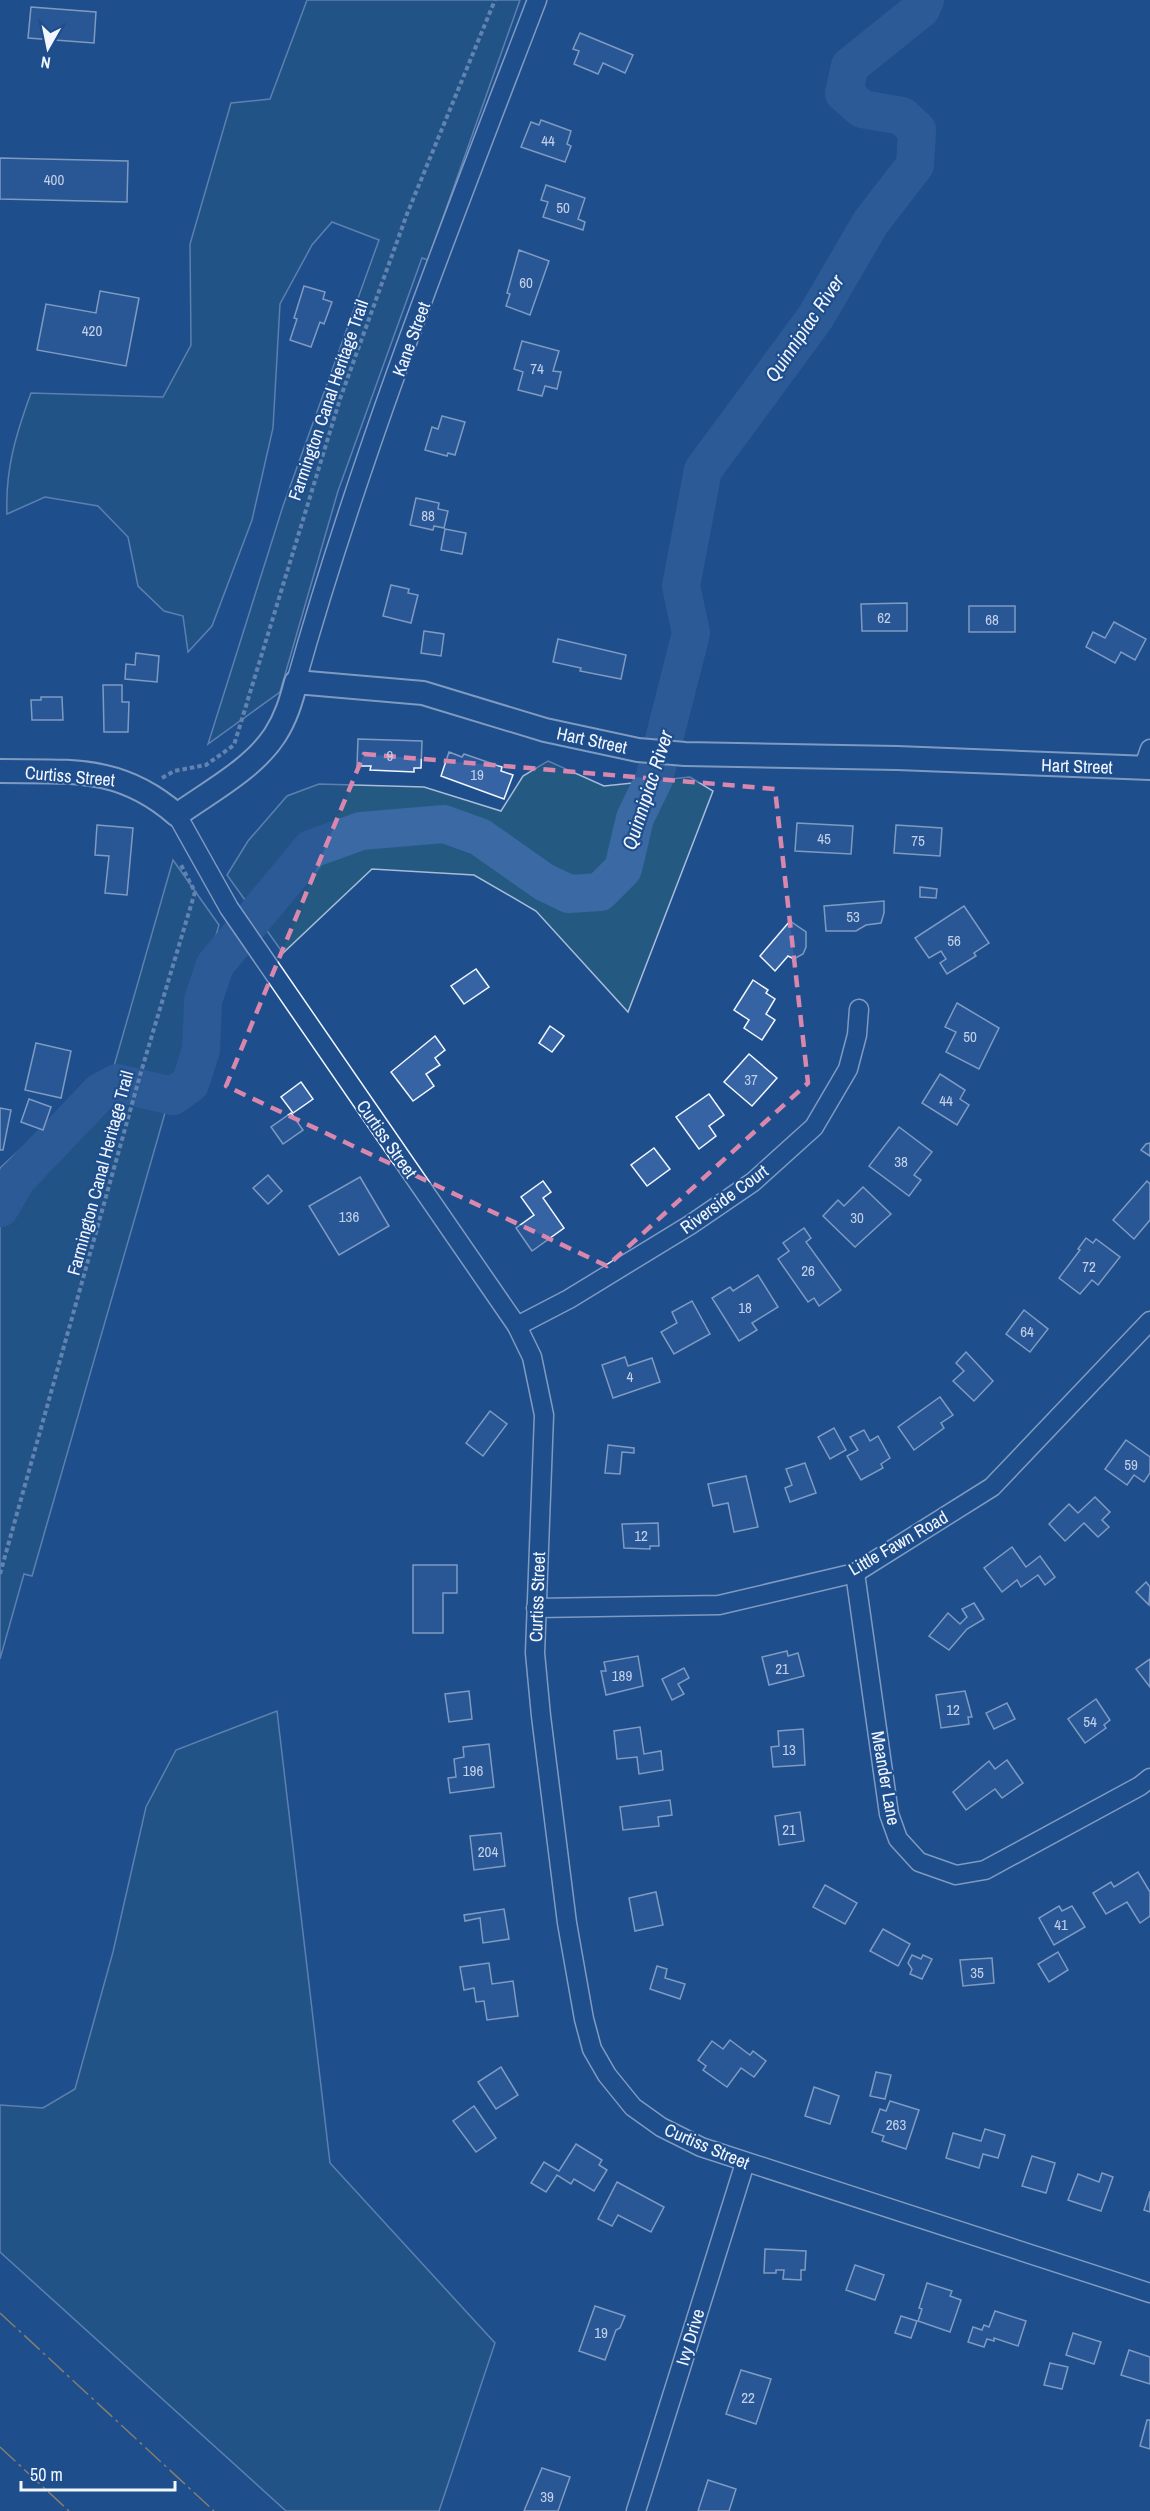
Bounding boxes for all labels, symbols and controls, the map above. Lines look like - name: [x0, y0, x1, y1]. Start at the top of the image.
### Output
- north arrow: [18, 18, 78, 78]
- text: N: [39, 51, 52, 74]
- house number: 44: [541, 130, 555, 151]
- house number: 400: [44, 169, 64, 190]
- house number: 50: [556, 197, 570, 218]
- water label: Quinnipiac River: [758, 269, 850, 387]
- house number: 60: [519, 272, 533, 293]
- street label: Farmington Canal Heritage Trail: [282, 296, 374, 504]
- street label: Kane Street: [386, 298, 436, 380]
- house number: 420: [82, 320, 102, 341]
- house number: 74: [530, 358, 544, 379]
- house number: 88: [421, 505, 435, 526]
- house number: 62: [877, 607, 891, 628]
- house number: 68: [985, 609, 999, 630]
- street label: Hart Street: [554, 720, 630, 760]
- water label: Quinnipiac River: [615, 726, 679, 853]
- house number: 9: [387, 745, 394, 766]
- street label: Hart Street: [1041, 752, 1113, 780]
- street label: Curtiss Street: [24, 760, 116, 792]
- house number: 19: [470, 764, 484, 785]
- house number: 45: [817, 828, 831, 849]
- house number: 75: [911, 830, 925, 851]
- house number: 53: [846, 906, 860, 927]
- house number: 56: [947, 930, 961, 951]
- house number: 50: [963, 1026, 977, 1047]
- street label: Farmington Canal Heritage Trail: [61, 1068, 139, 1278]
- house number: 37: [744, 1069, 758, 1090]
- house number: 44: [939, 1090, 953, 1111]
- street label: Curtiss Street: [351, 1095, 423, 1183]
- house number: 38: [894, 1151, 908, 1172]
- street label: Riverside Court: [675, 1159, 773, 1239]
- house number: 136: [339, 1206, 359, 1227]
- house number: 30: [850, 1207, 864, 1228]
- house number: 72: [1082, 1256, 1096, 1277]
- house number: 26: [801, 1260, 815, 1281]
- house number: 18: [738, 1297, 752, 1318]
- house number: 64: [1020, 1321, 1034, 1342]
- house number: 4: [627, 1366, 634, 1387]
- house number: 59: [1124, 1454, 1138, 1475]
- street label: Little Fawn Road: [844, 1504, 952, 1582]
- house number: 12: [634, 1525, 648, 1546]
- street label: Curtiss Street: [523, 1551, 551, 1643]
- house number: 21: [775, 1658, 789, 1679]
- house number: 189: [612, 1665, 632, 1686]
- house number: 12: [946, 1699, 960, 1720]
- house number: 54: [1083, 1711, 1097, 1732]
- street label: Meander Lane: [865, 1729, 907, 1827]
- house number: 13: [782, 1739, 796, 1760]
- house number: 196: [463, 1760, 483, 1781]
- house number: 21: [782, 1819, 796, 1840]
- house number: 204: [478, 1841, 498, 1862]
- house number: 41: [1054, 1914, 1068, 1935]
- house number: 35: [970, 1962, 984, 1983]
- house number: 263: [886, 2114, 906, 2135]
- street label: Curtiss Street: [661, 2117, 753, 2175]
- street label: Ivy Drive: [670, 2306, 710, 2368]
- house number: 19: [594, 2322, 608, 2343]
- house number: 22: [741, 2387, 755, 2408]
- scale bar: [21, 2454, 176, 2492]
- text: 50 m: [30, 2462, 63, 2487]
- house number: 39: [540, 2486, 554, 2507]

